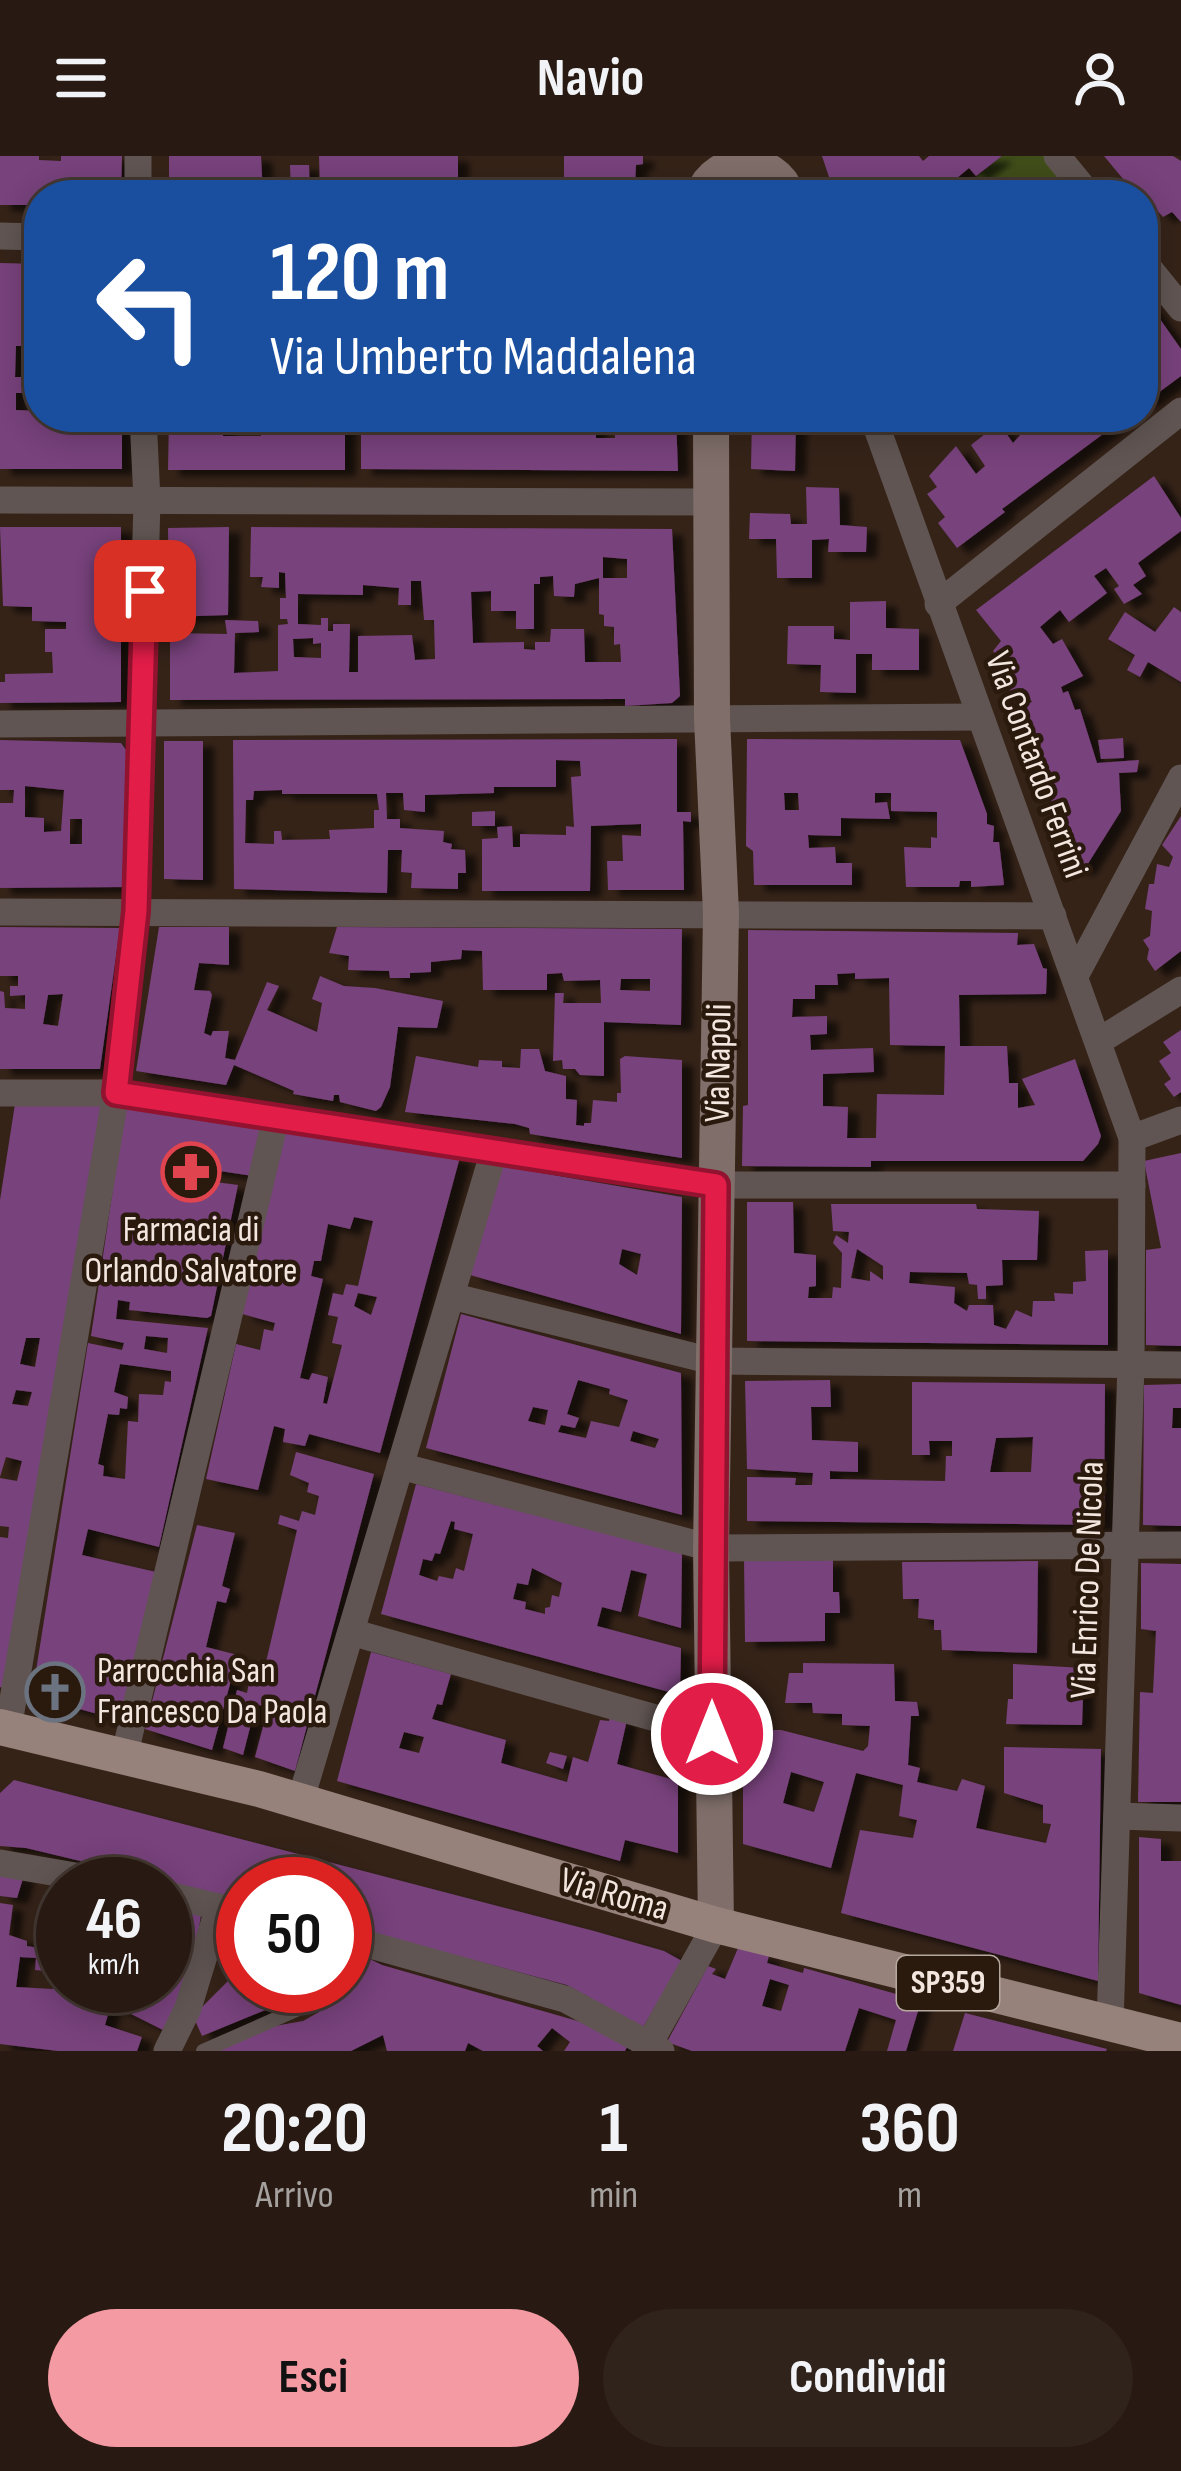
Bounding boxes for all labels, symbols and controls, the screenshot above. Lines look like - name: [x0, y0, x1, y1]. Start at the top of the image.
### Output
- icon: menu: [48, 45, 114, 111]
- icon: person: [1067, 45, 1133, 111]
- text: Navio: [537, 46, 644, 111]
- text: 120 m: [270, 223, 449, 324]
- icon: left: [72, 228, 228, 384]
- text: Via Umberto Maddalena: [270, 325, 697, 390]
- pin: [94, 540, 196, 642]
- icon: arrive: [112, 558, 178, 624]
- street label: Via Contardo Ferrini: [975, 646, 1097, 884]
- street label: Via Napoli: [696, 1003, 742, 1123]
- pharmacy icon: Farmacia di Orlando Salvatore: [160, 1141, 222, 1203]
- place label: Farmacia di Orlando Salvatore: [85, 1209, 297, 1293]
- street label: Via Enrico De Nicola: [1062, 1461, 1114, 1699]
- place label: Parrocchia San Francesco Da Paola: [97, 1650, 327, 1734]
- church icon: Parrocchia San Francesco Da Paola: [24, 1661, 86, 1723]
- position arrow: [649, 1671, 775, 1797]
- speed limit sign: 50: [216, 1857, 372, 2013]
- street label: Via Roma: [555, 1859, 673, 1931]
- text: 46: [86, 1884, 142, 1956]
- text: km/h: [88, 1947, 140, 1983]
- road number: SP359: [897, 1956, 999, 2010]
- text: 20:20: [221, 2086, 368, 2173]
- text: 1: [600, 2086, 628, 2173]
- text: 360: [859, 2086, 960, 2173]
- text: Arrivo: [256, 2172, 334, 2219]
- text: min: [589, 2172, 638, 2219]
- text: m: [897, 2172, 922, 2219]
- button: Esci: [48, 2309, 579, 2447]
- button: Condividi: [603, 2309, 1133, 2447]

